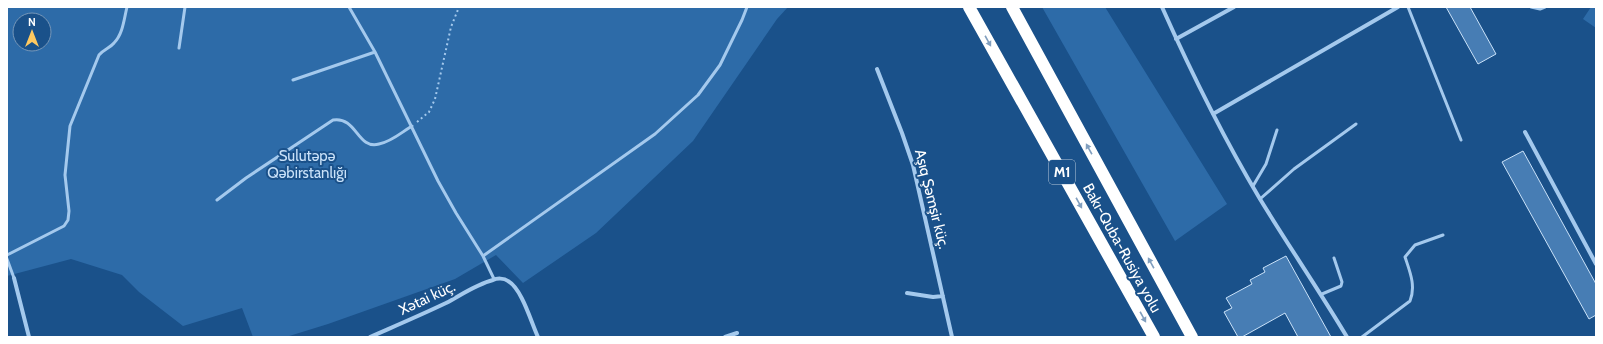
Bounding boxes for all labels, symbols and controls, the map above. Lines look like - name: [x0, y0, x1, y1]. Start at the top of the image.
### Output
- north arrow: [12, 12, 52, 52]
- text: N: [28, 15, 36, 29]
- one-way arrow: [985, 35, 992, 47]
- one-way arrow: [1086, 143, 1092, 155]
- park label: Sulutəpə Qəbirstanlığı: [267, 147, 347, 182]
- street label: Aşıq Şəmşir küç.: [911, 147, 953, 251]
- road number: M1: [1049, 160, 1075, 184]
- street label: Bakı-Quba-Rusiya yolu: [1079, 180, 1165, 316]
- one-way arrow: [1076, 197, 1082, 209]
- one-way arrow: [1148, 257, 1155, 269]
- street label: Xətai küç.: [396, 277, 458, 319]
- one-way arrow: [1139, 311, 1146, 323]

